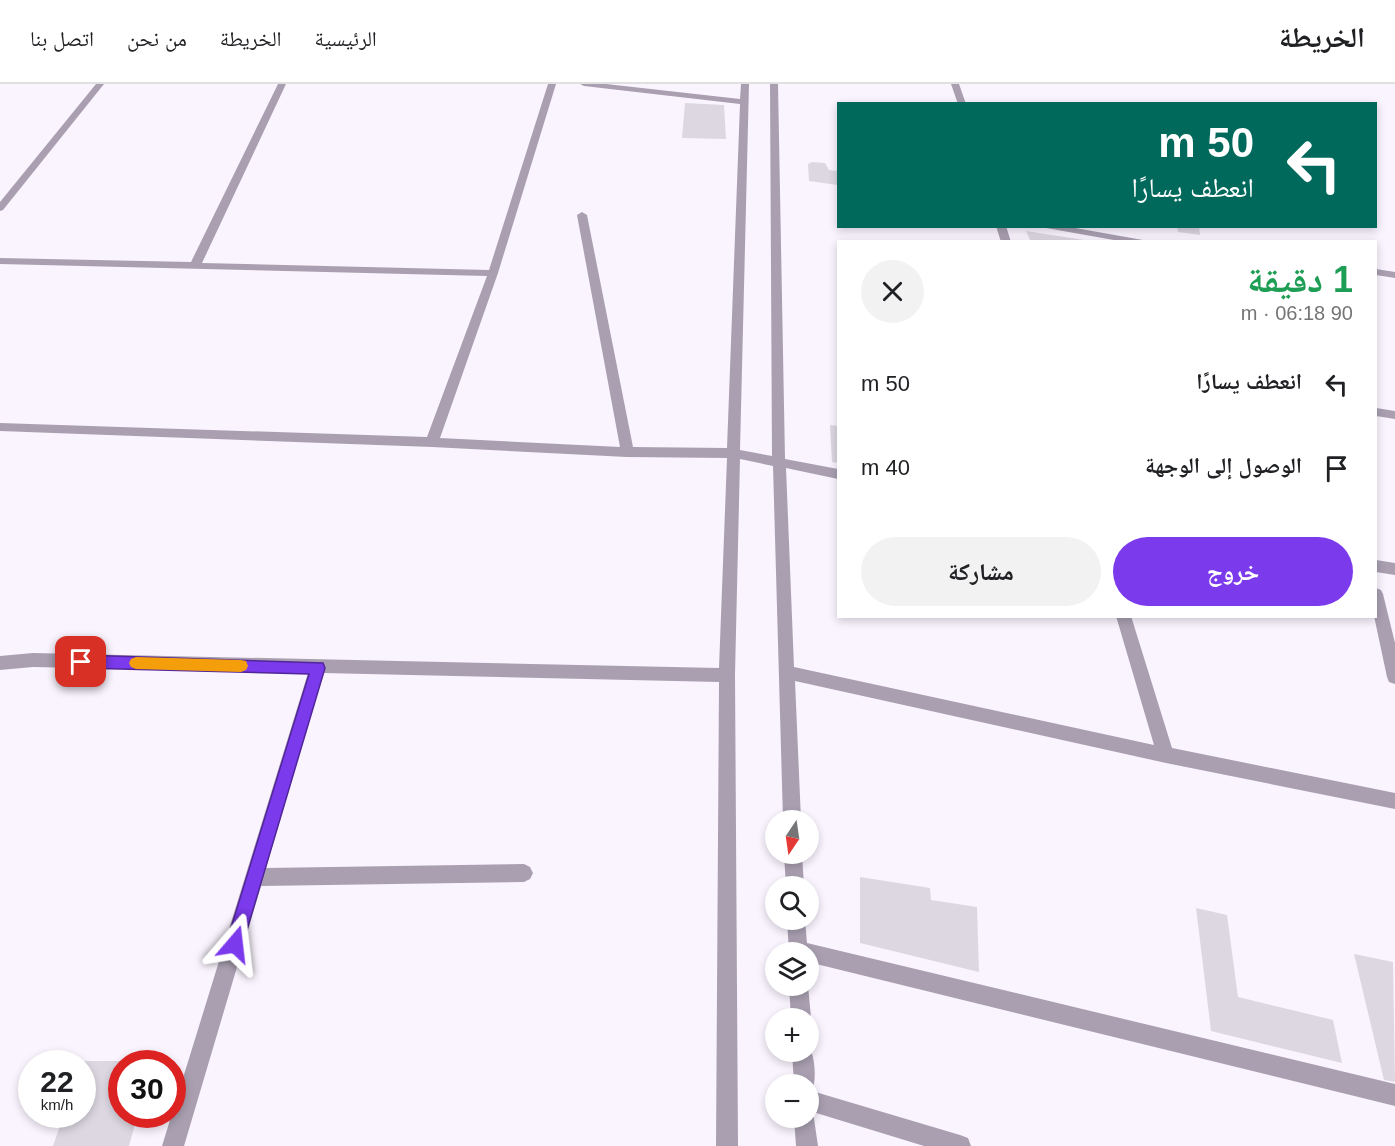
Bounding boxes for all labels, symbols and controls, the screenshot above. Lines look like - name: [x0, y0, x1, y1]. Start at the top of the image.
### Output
- text: الخريطة: [1279, 22, 1365, 53]
- text: اتصل بنا: [30, 27, 94, 50]
- text: من نحن: [127, 27, 187, 50]
- text: الخريطة: [220, 27, 282, 50]
- text: الرئيسية: [315, 27, 377, 50]
- text: 50 m: [1158, 119, 1254, 166]
- icon: left: [1275, 126, 1353, 204]
- text: انعطف يسارًا: [1132, 173, 1254, 203]
- text: 1 دقيقة: [1247, 259, 1353, 300]
- button: close: [861, 260, 924, 323]
- text: 90 m · 06:18: [1241, 302, 1353, 324]
- icon: left: [1320, 368, 1353, 401]
- text: انعطف يسارًا: [1196, 369, 1302, 394]
- text: 50 m: [861, 371, 910, 396]
- icon: arrive: [1320, 452, 1353, 485]
- text: الوصول إلى الوجهة: [1145, 453, 1302, 478]
- text: 40 m: [861, 455, 910, 480]
- button: مشاركة: [861, 537, 1101, 606]
- button: خروج: [1113, 537, 1353, 606]
- pin: [55, 636, 106, 687]
- icon: arrive: [64, 645, 97, 678]
- north arrow: [765, 810, 819, 864]
- map controls: [765, 810, 819, 1128]
- button: search: [765, 876, 819, 930]
- position arrow: [203, 912, 267, 976]
- button: layers: [765, 942, 819, 996]
- button: +: [765, 1008, 819, 1062]
- speed limit sign: 30: [108, 1050, 186, 1128]
- text: 22: [40, 1065, 74, 1098]
- button: −: [765, 1074, 819, 1128]
- text: km/h: [41, 1096, 73, 1113]

